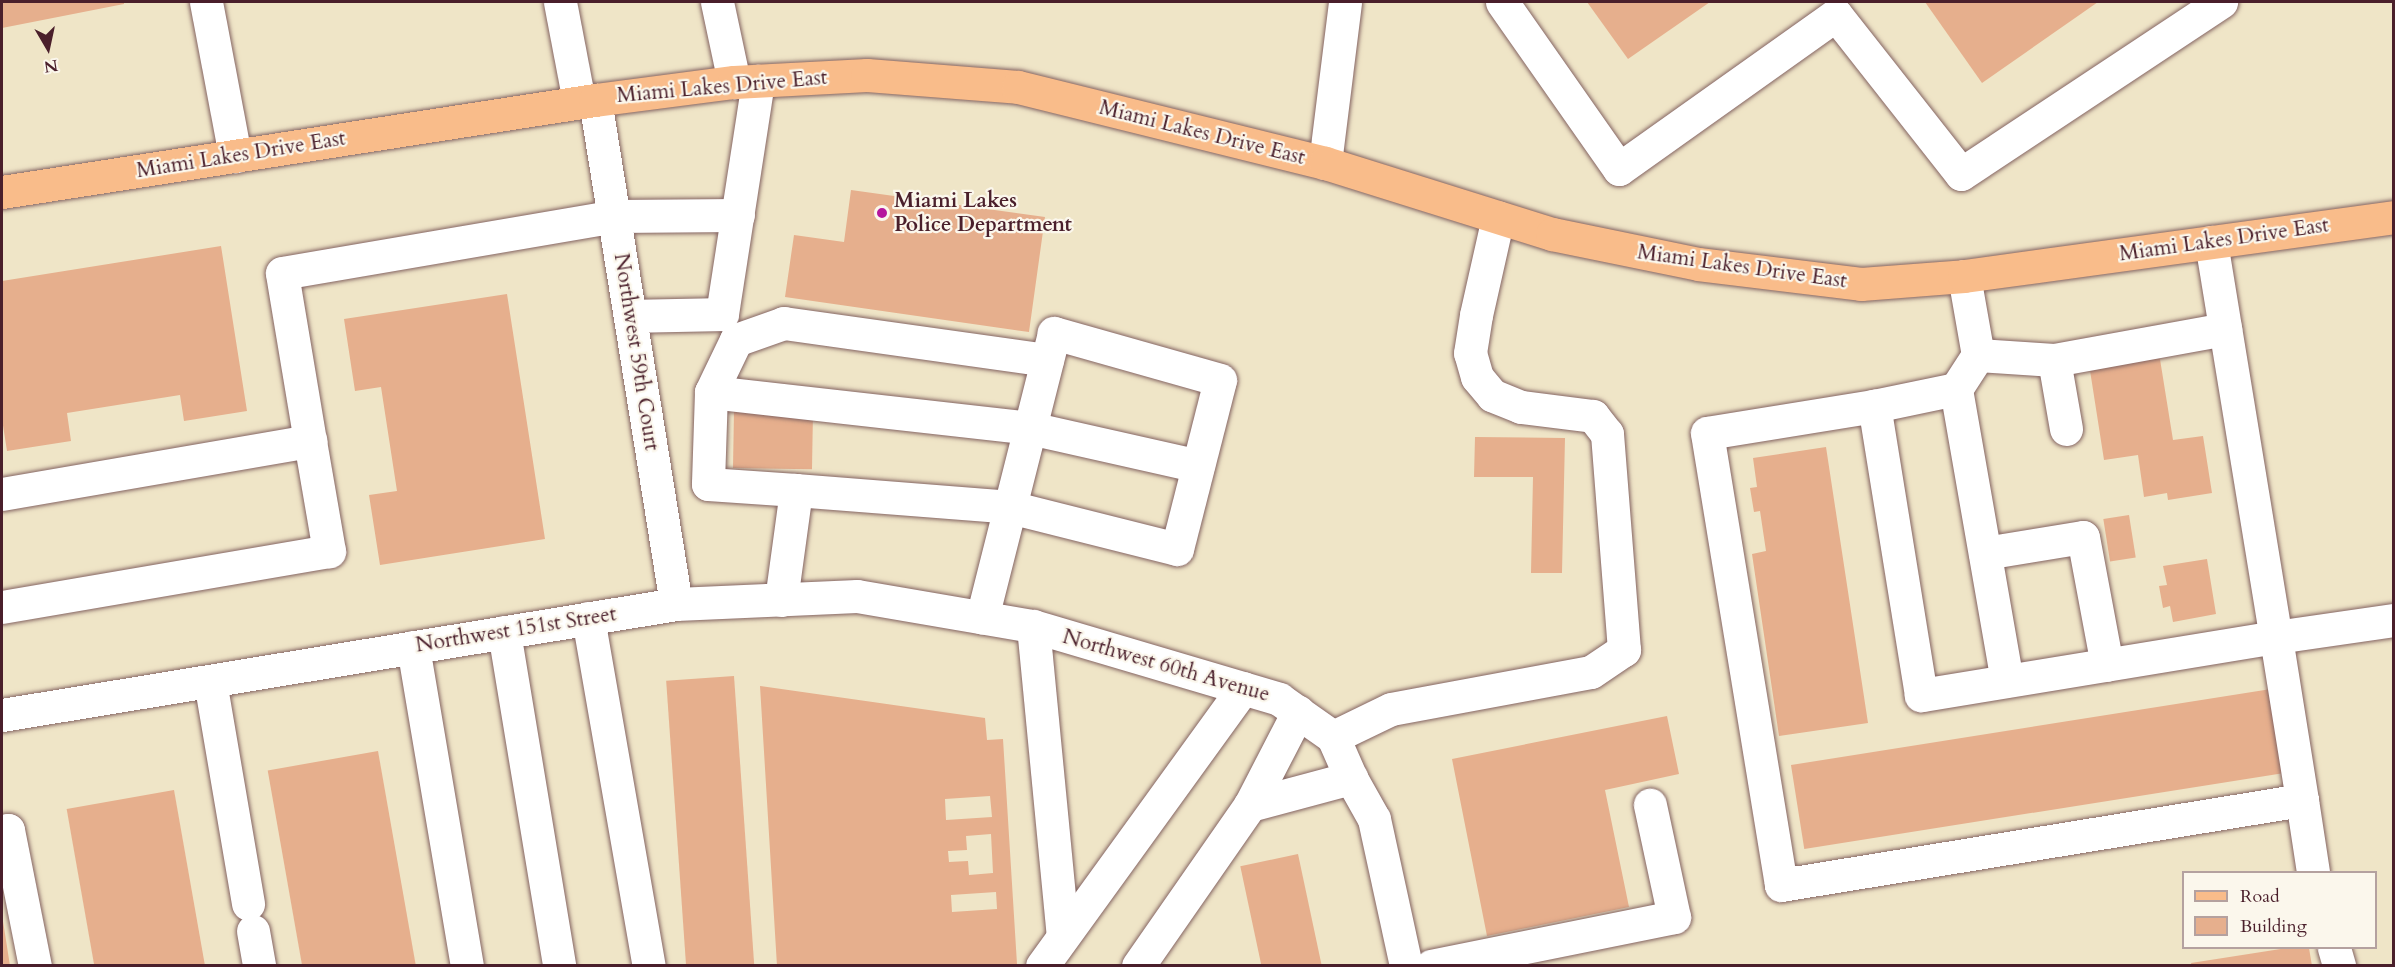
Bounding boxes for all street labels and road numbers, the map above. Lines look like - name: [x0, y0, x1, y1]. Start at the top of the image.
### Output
- street label: Miami Lakes Drive East: [616, 65, 828, 109]
- street label: Miami Lakes Drive East: [1096, 95, 1308, 171]
- street label: Miami Lakes Drive East: [135, 126, 347, 184]
- street label: Miami Lakes Drive East: [2118, 213, 2330, 267]
- street label: Miami Lakes Drive East: [1636, 240, 1848, 294]
- street label: Northwest 59th Court: [608, 252, 664, 452]
- street label: Northwest 151st Street: [414, 602, 618, 658]
- street label: Northwest 60th Avenue: [1060, 624, 1272, 708]

